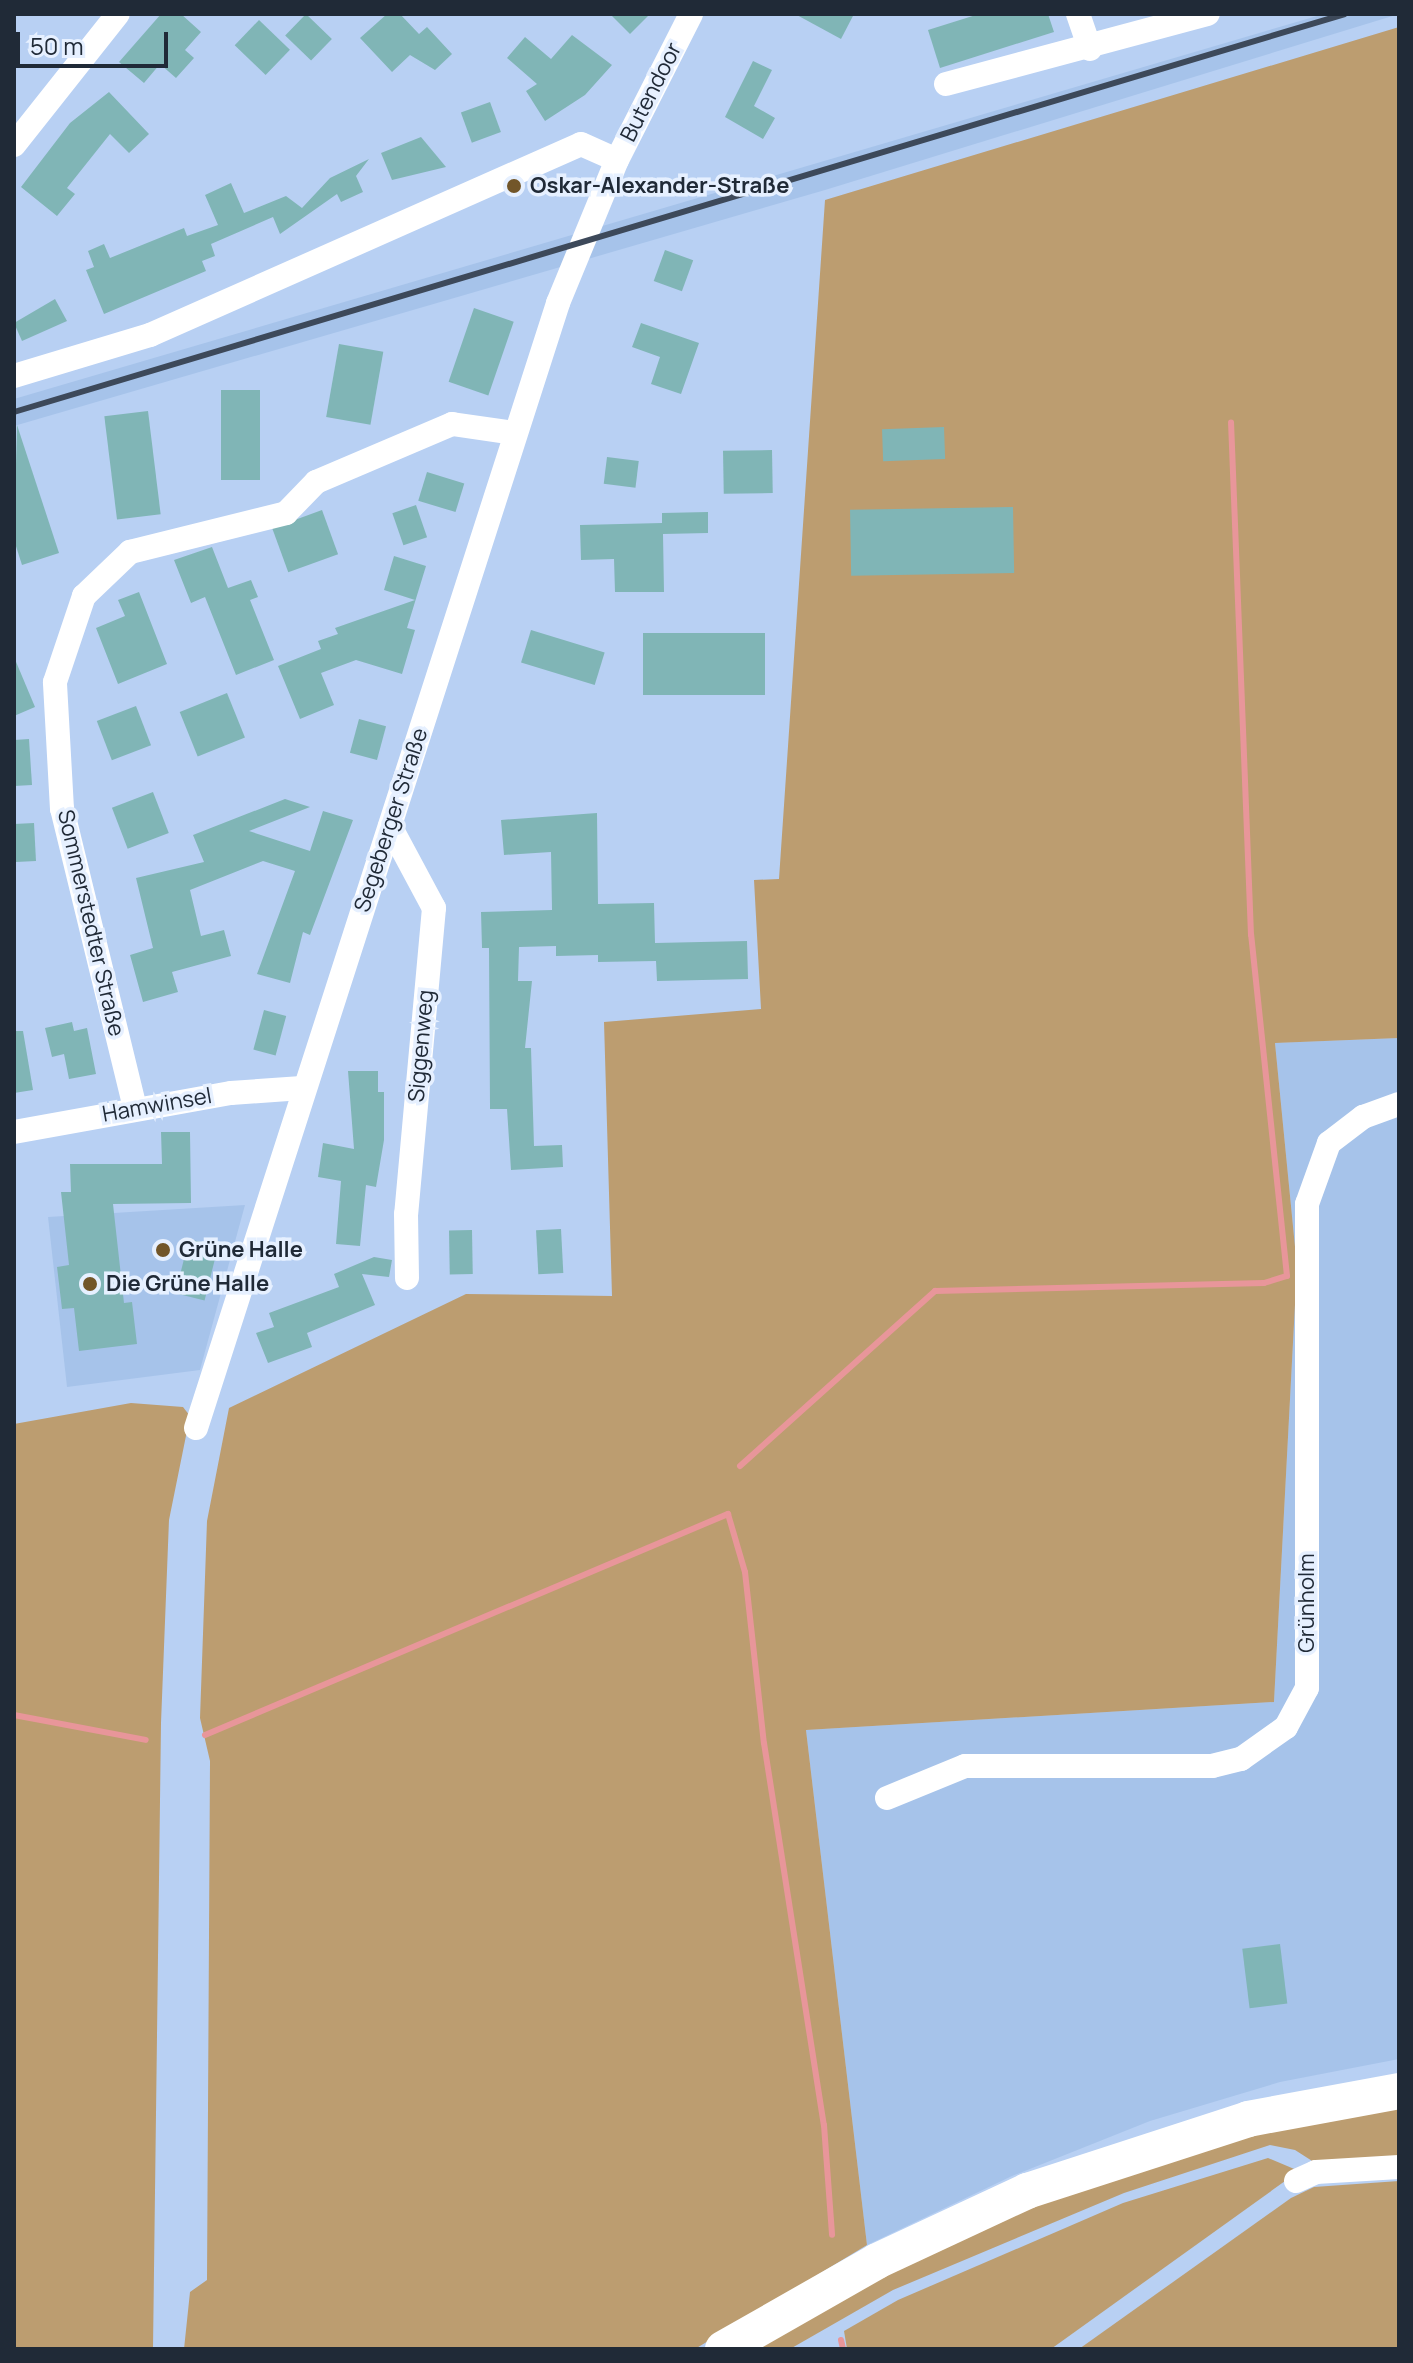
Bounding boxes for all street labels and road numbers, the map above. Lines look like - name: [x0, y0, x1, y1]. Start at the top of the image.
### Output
- street label: Butendoor: [615, 38, 687, 146]
- street label: Segeberger Straße: [349, 725, 433, 915]
- street label: Sommerstedter Straße: [52, 807, 130, 1039]
- street label: Siggenweg: [403, 989, 439, 1103]
- street label: Hamwinsel: [100, 1082, 214, 1128]
- street label: Grünholm: [1294, 1553, 1320, 1653]

